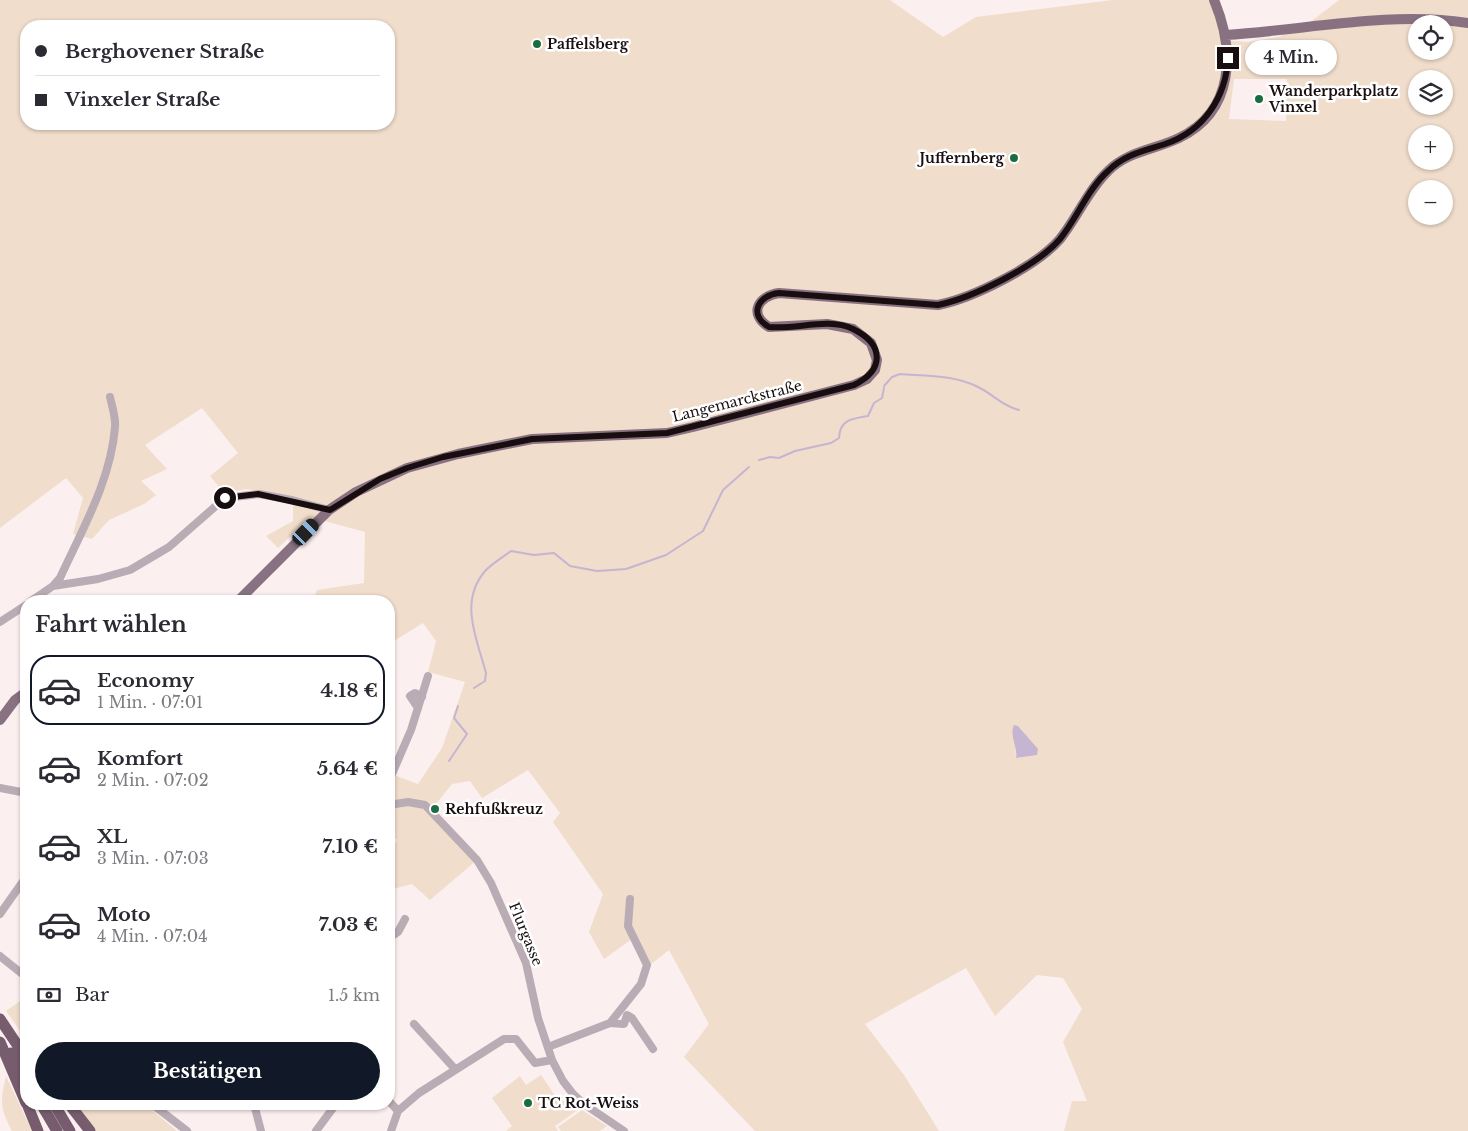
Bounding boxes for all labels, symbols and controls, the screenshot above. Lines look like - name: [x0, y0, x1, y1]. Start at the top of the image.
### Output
- map controls: [1408, 15, 1453, 225]
- button: locate: [1408, 15, 1453, 60]
- place label: Paffelsberg: [547, 35, 629, 53]
- marker: Paffelsberg: [531, 38, 543, 50]
- text: Berghovener Straße: [65, 40, 264, 63]
- callout: 4 Min.: [1246, 40, 1338, 76]
- route end: [1217, 47, 1239, 69]
- text: 4 Min.: [1264, 47, 1318, 67]
- button: layers: [1408, 70, 1453, 115]
- place label: Wanderparkplatz Vinxel: [1268, 82, 1398, 116]
- text: Vinxeler Straße: [65, 88, 220, 111]
- marker: Wanderparkplatz Vinxel: [1253, 93, 1265, 105]
- button: +: [1408, 125, 1453, 170]
- place label: Juffernberg: [917, 149, 1004, 167]
- marker: Juffernberg: [1008, 152, 1020, 164]
- button: −: [1408, 180, 1453, 225]
- street label: Langemarckstraße: [670, 376, 804, 426]
- route start: [214, 487, 236, 509]
- car: [290, 516, 321, 548]
- text: Fahrt wählen: [35, 611, 187, 638]
- icon: car: [37, 668, 82, 713]
- text: Economy: [97, 669, 194, 692]
- text: 4.18 €: [321, 679, 378, 702]
- text: 1 Min. · 07:01: [97, 692, 203, 712]
- icon: car: [37, 746, 82, 791]
- text: Komfort: [97, 747, 183, 770]
- text: 5.64 €: [317, 757, 378, 780]
- text: 2 Min. · 07:02: [97, 770, 209, 790]
- place label: Rehfußkreuz: [445, 800, 543, 818]
- marker: Rehfußkreuz: [429, 803, 441, 815]
- icon: car: [37, 824, 82, 869]
- text: XL: [97, 825, 127, 848]
- text: 7.10 €: [322, 835, 378, 858]
- text: 3 Min. · 07:03: [97, 848, 209, 868]
- street label: Flurgasse: [505, 900, 547, 968]
- icon: car: [37, 902, 82, 947]
- text: Moto: [97, 903, 151, 926]
- text: 7.03 €: [319, 913, 378, 936]
- text: 4 Min. · 07:04: [97, 926, 208, 946]
- icon: cash: [35, 981, 63, 1009]
- text: Bar: [75, 983, 109, 1006]
- text: 1.5 km: [328, 985, 380, 1005]
- button: Bestätigen: [35, 1042, 380, 1100]
- place label: TC Rot-Weiss: [538, 1094, 639, 1112]
- marker: TC Rot-Weiss: [522, 1097, 534, 1109]

